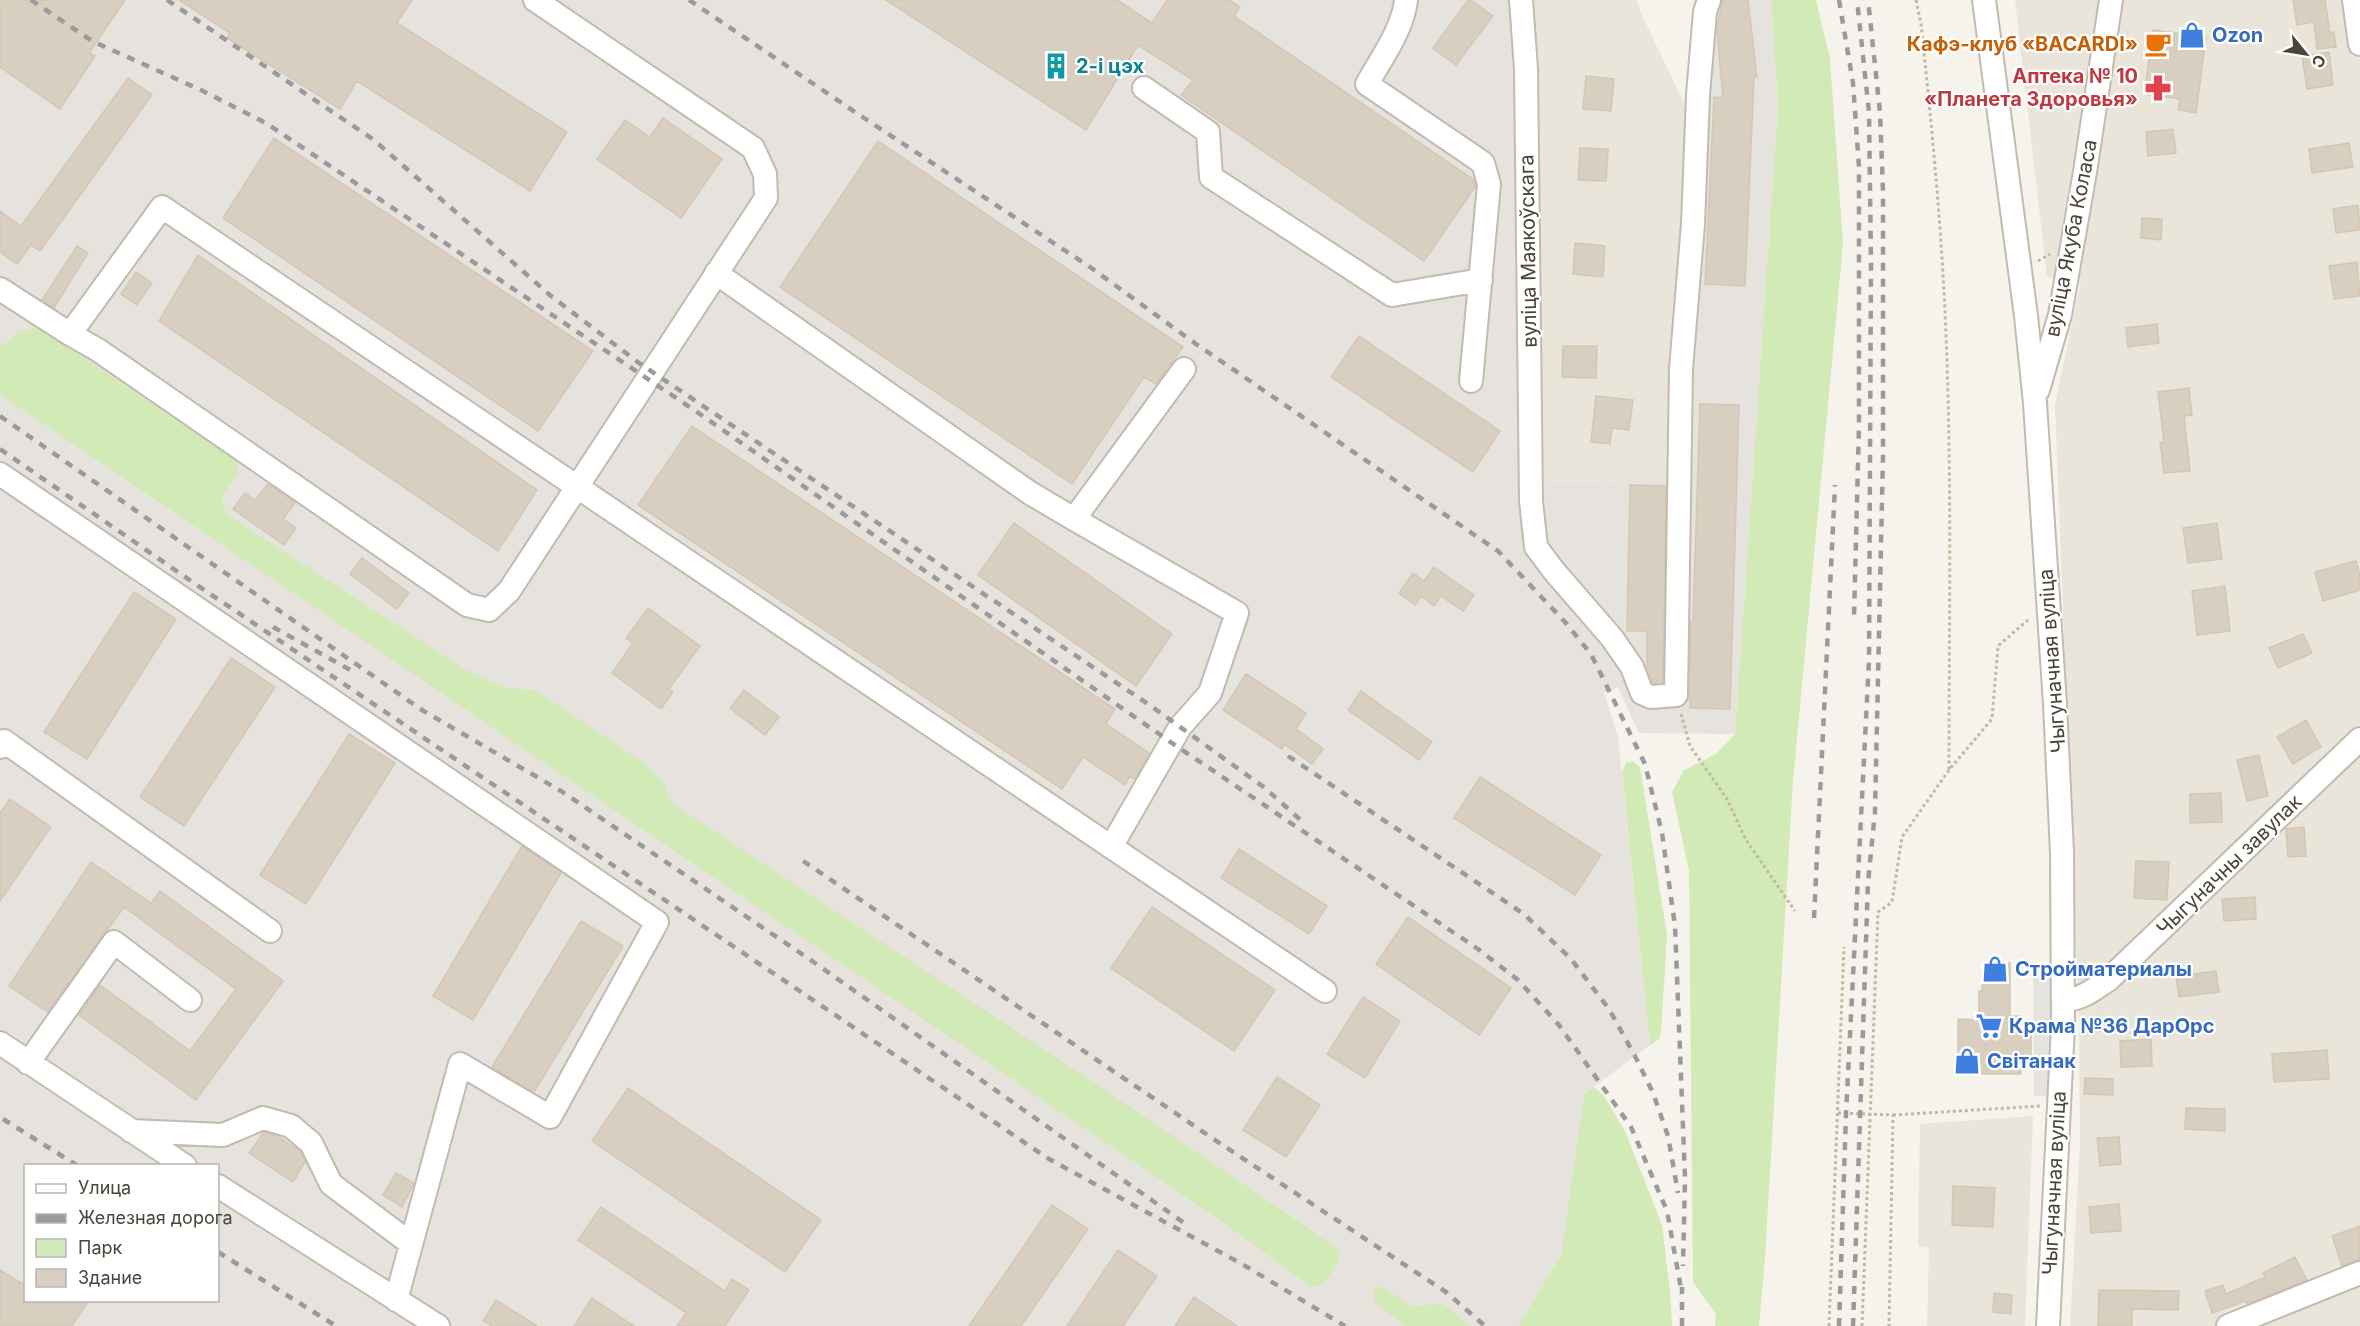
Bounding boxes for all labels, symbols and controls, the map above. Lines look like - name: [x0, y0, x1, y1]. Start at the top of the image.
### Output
- shop icon: Ozon: [2177, 20, 2207, 50]
- place label: Ozon: [2212, 23, 2263, 47]
- north arrow: [2276, 24, 2336, 84]
- cafe icon: Кафэ-клуб «BACARDI»: [2143, 29, 2173, 59]
- place label: Кафэ-клуб «BACARDI»: [1907, 32, 2138, 56]
- building icon: 2-і цэх: [1041, 51, 1071, 81]
- text: С: [2307, 51, 2331, 72]
- place label: 2-і цэх: [1076, 54, 1145, 78]
- place label: Аптека № 10 «Планета Здоровья»: [1924, 64, 2138, 111]
- pharmacy icon: Аптека № 10 «Планета Здоровья»: [2143, 73, 2173, 103]
- street label: вуліца Якуба Коласа: [2040, 137, 2102, 339]
- street label: вуліца Маякоўскага: [1514, 154, 1542, 348]
- street label: Чыгуначная вуліца: [2034, 568, 2070, 754]
- street label: Чыгуначны завулак: [2152, 790, 2307, 940]
- shop icon: Стройматериалы: [1980, 954, 2010, 984]
- place label: Стройматериалы: [2015, 957, 2192, 981]
- supermarket icon: Крама №36 ДарОрс: [1974, 1011, 2004, 1041]
- place label: Крама №36 ДарОрс: [2009, 1014, 2214, 1038]
- shop icon: Світанак: [1952, 1046, 1982, 1076]
- place label: Світанак: [1987, 1049, 2076, 1073]
- street label: Чыгуначная вуліца: [2037, 1090, 2071, 1276]
- legend: [24, 1164, 219, 1302]
- text: Улица: [78, 1177, 131, 1198]
- text: Железная дорога: [78, 1207, 233, 1228]
- text: Парк: [78, 1237, 123, 1258]
- text: Здание: [78, 1267, 142, 1288]

